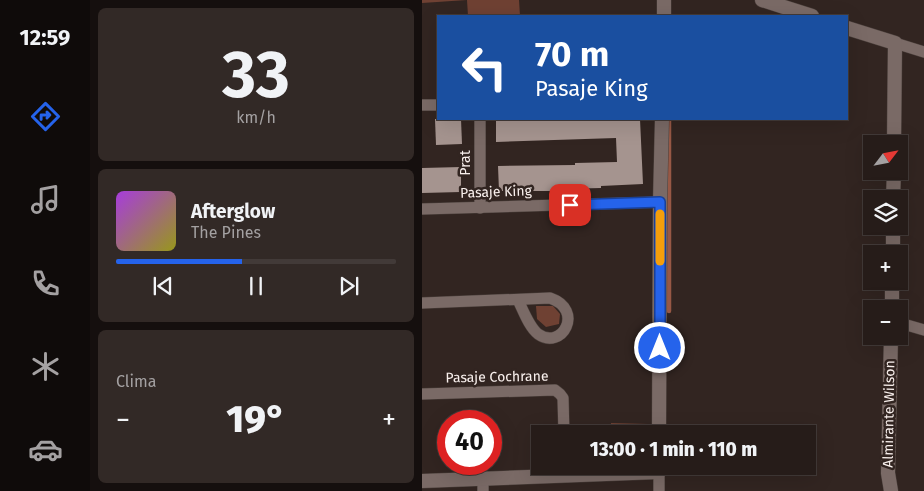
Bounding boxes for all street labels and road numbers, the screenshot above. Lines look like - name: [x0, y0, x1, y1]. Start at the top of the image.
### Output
- street label: Prat: [457, 149, 474, 176]
- street label: Pasaje King: [460, 182, 533, 202]
- street label: Almirante Wilson: [880, 360, 898, 468]
- street label: Pasaje Cochrane: [445, 368, 549, 386]

